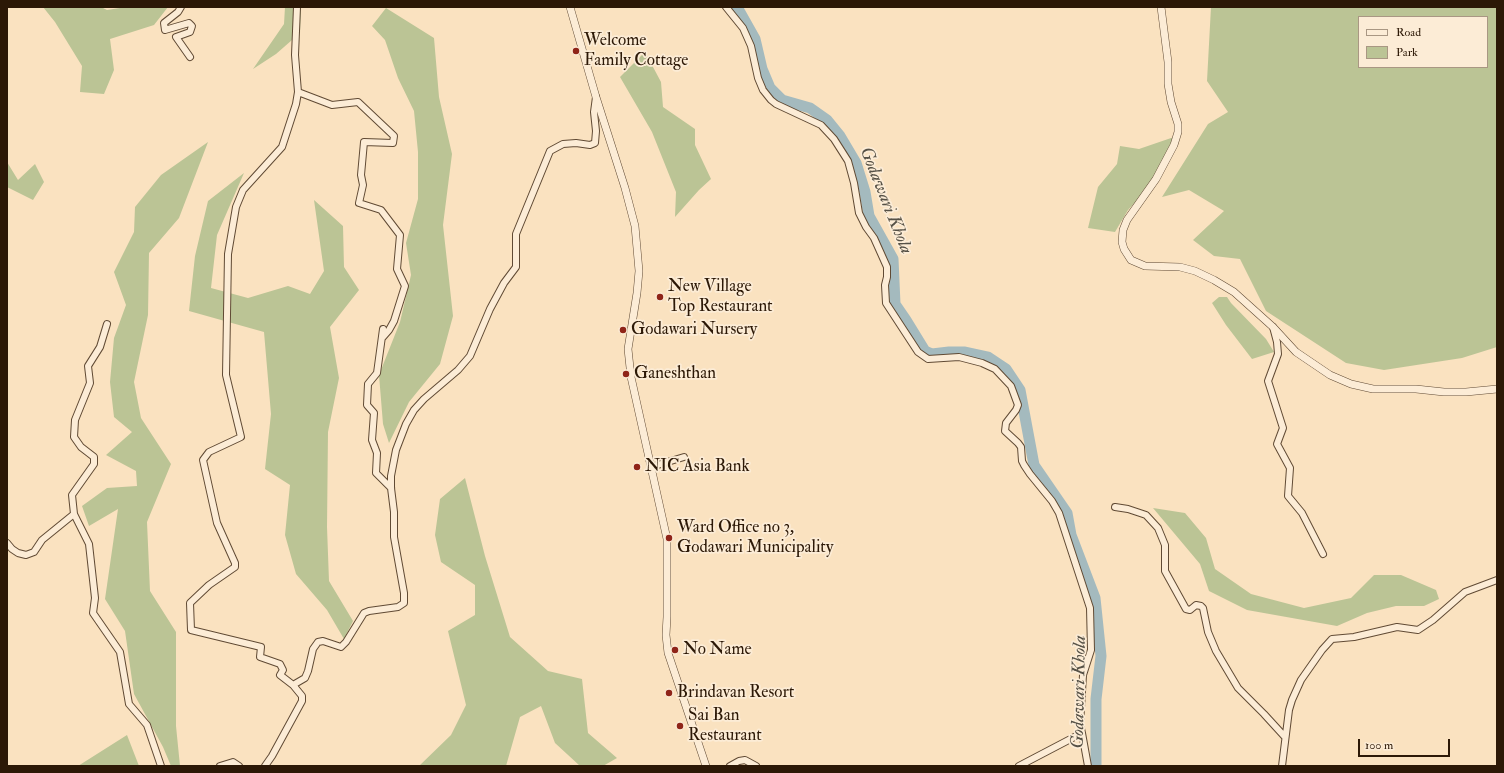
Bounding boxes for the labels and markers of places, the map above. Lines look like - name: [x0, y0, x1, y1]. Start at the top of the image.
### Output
- place label: Welcome Family Cottage: [584, 31, 688, 71]
- marker: Welcome Family Cottage: [571, 46, 581, 56]
- place label: New Village Top Restaurant: [668, 277, 773, 317]
- marker: New Village Top Restaurant: [655, 292, 665, 302]
- place label: Godawari Nursery: [631, 320, 757, 340]
- marker: Godawari Nursery: [618, 325, 628, 335]
- place label: Ganeshthan: [634, 364, 716, 384]
- marker: Ganeshthan: [621, 369, 631, 379]
- place label: NIC Asia Bank: [645, 457, 750, 477]
- marker: NIC Asia Bank: [632, 462, 642, 472]
- place label: Ward Office no 3, Godawari Municipality: [677, 518, 833, 558]
- marker: Ward Office no 3, Godawari Municipality: [664, 533, 674, 543]
- place label: No Name: [683, 640, 752, 660]
- marker: No Name: [670, 645, 680, 655]
- place label: Brindavan Resort: [677, 683, 794, 703]
- marker: Brindavan Resort: [664, 688, 674, 698]
- place label: Sai Ban Restaurant: [688, 706, 762, 746]
- marker: Sai Ban Restaurant: [675, 721, 685, 731]

